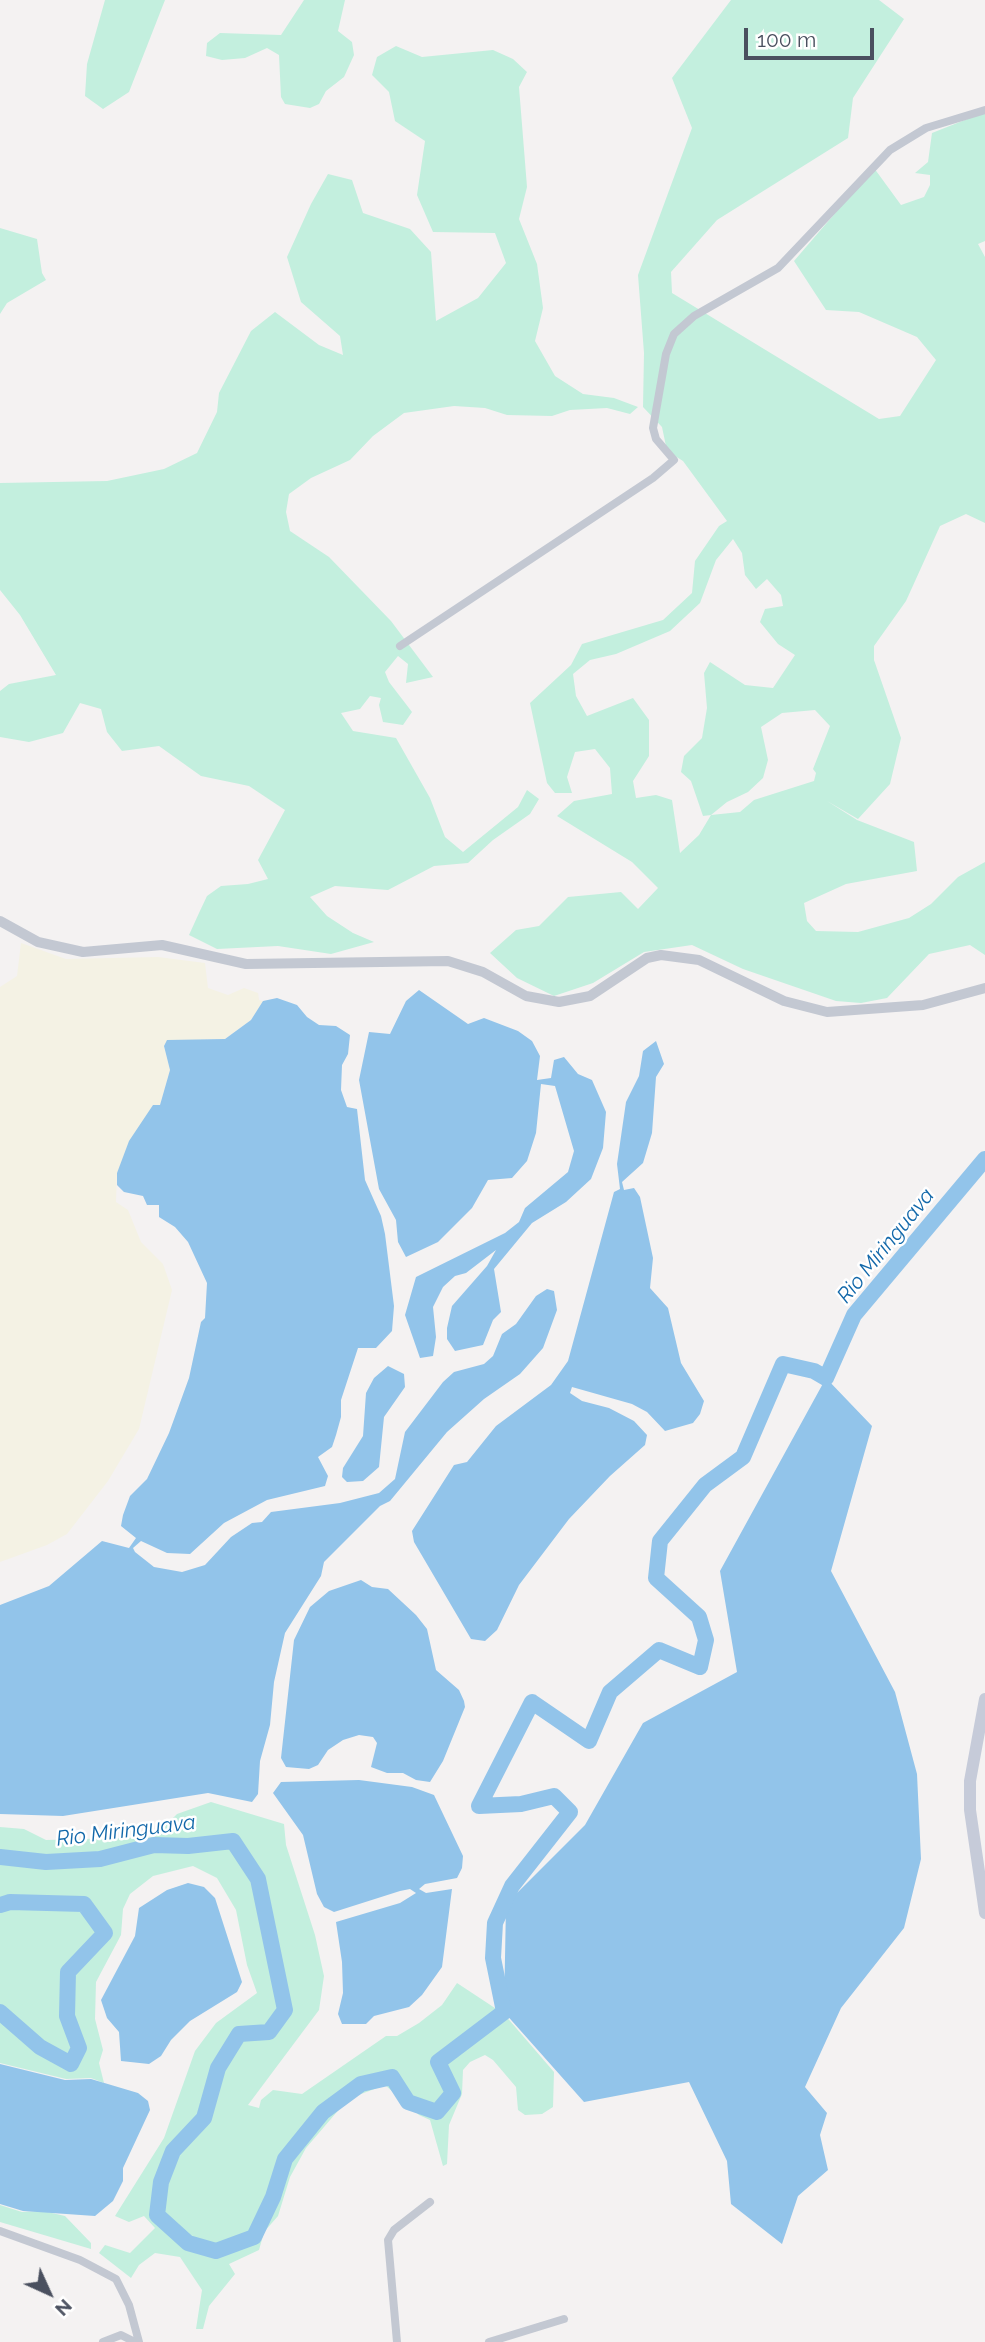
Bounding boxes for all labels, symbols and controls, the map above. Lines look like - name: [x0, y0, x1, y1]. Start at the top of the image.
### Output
- scale bar: [747, 14, 876, 58]
- text: 100 m: [757, 27, 816, 52]
- water label: Rio Miringuava: [832, 1184, 940, 1308]
- water label: Rio Miringuava: [55, 1810, 197, 1852]
- north arrow: [14, 2258, 84, 2328]
- text: N: [51, 2295, 77, 2321]

